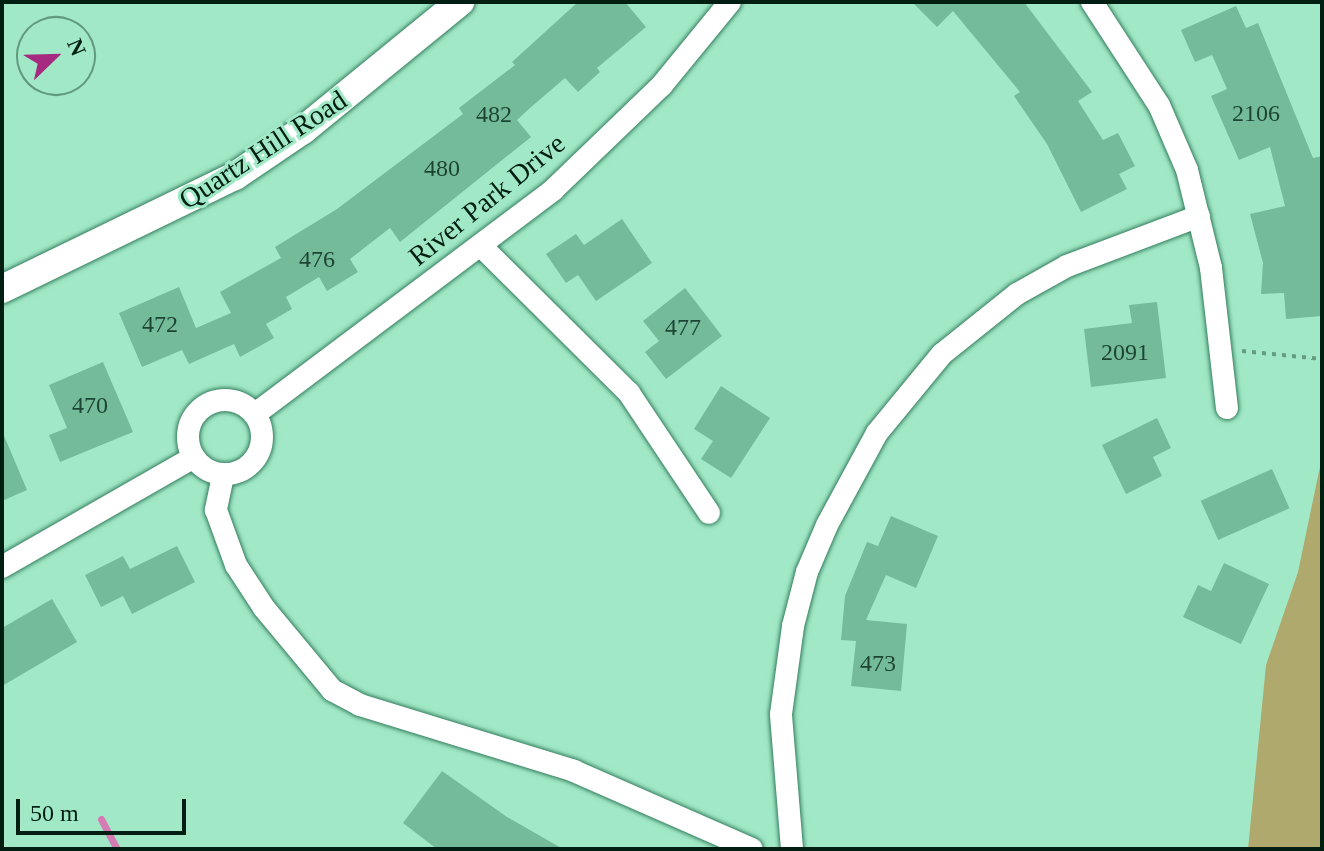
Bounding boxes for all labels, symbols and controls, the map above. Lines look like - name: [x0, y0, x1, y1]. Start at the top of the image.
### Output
- north arrow: [16, 16, 96, 96]
- text: N: [62, 35, 91, 59]
- street label: Quartz Hill Road: [173, 83, 353, 217]
- house number: 2106: [1232, 100, 1280, 128]
- house number: 482: [476, 101, 512, 129]
- street label: River Park Drive: [402, 127, 572, 273]
- house number: 480: [424, 155, 460, 183]
- house number: 476: [299, 246, 335, 274]
- house number: 472: [142, 311, 178, 339]
- house number: 477: [665, 314, 701, 342]
- house number: 2091: [1101, 339, 1149, 367]
- house number: 470: [72, 392, 108, 420]
- house number: 473: [860, 650, 896, 678]
- scale bar: [20, 783, 190, 833]
- text: 50 m: [30, 800, 79, 826]

